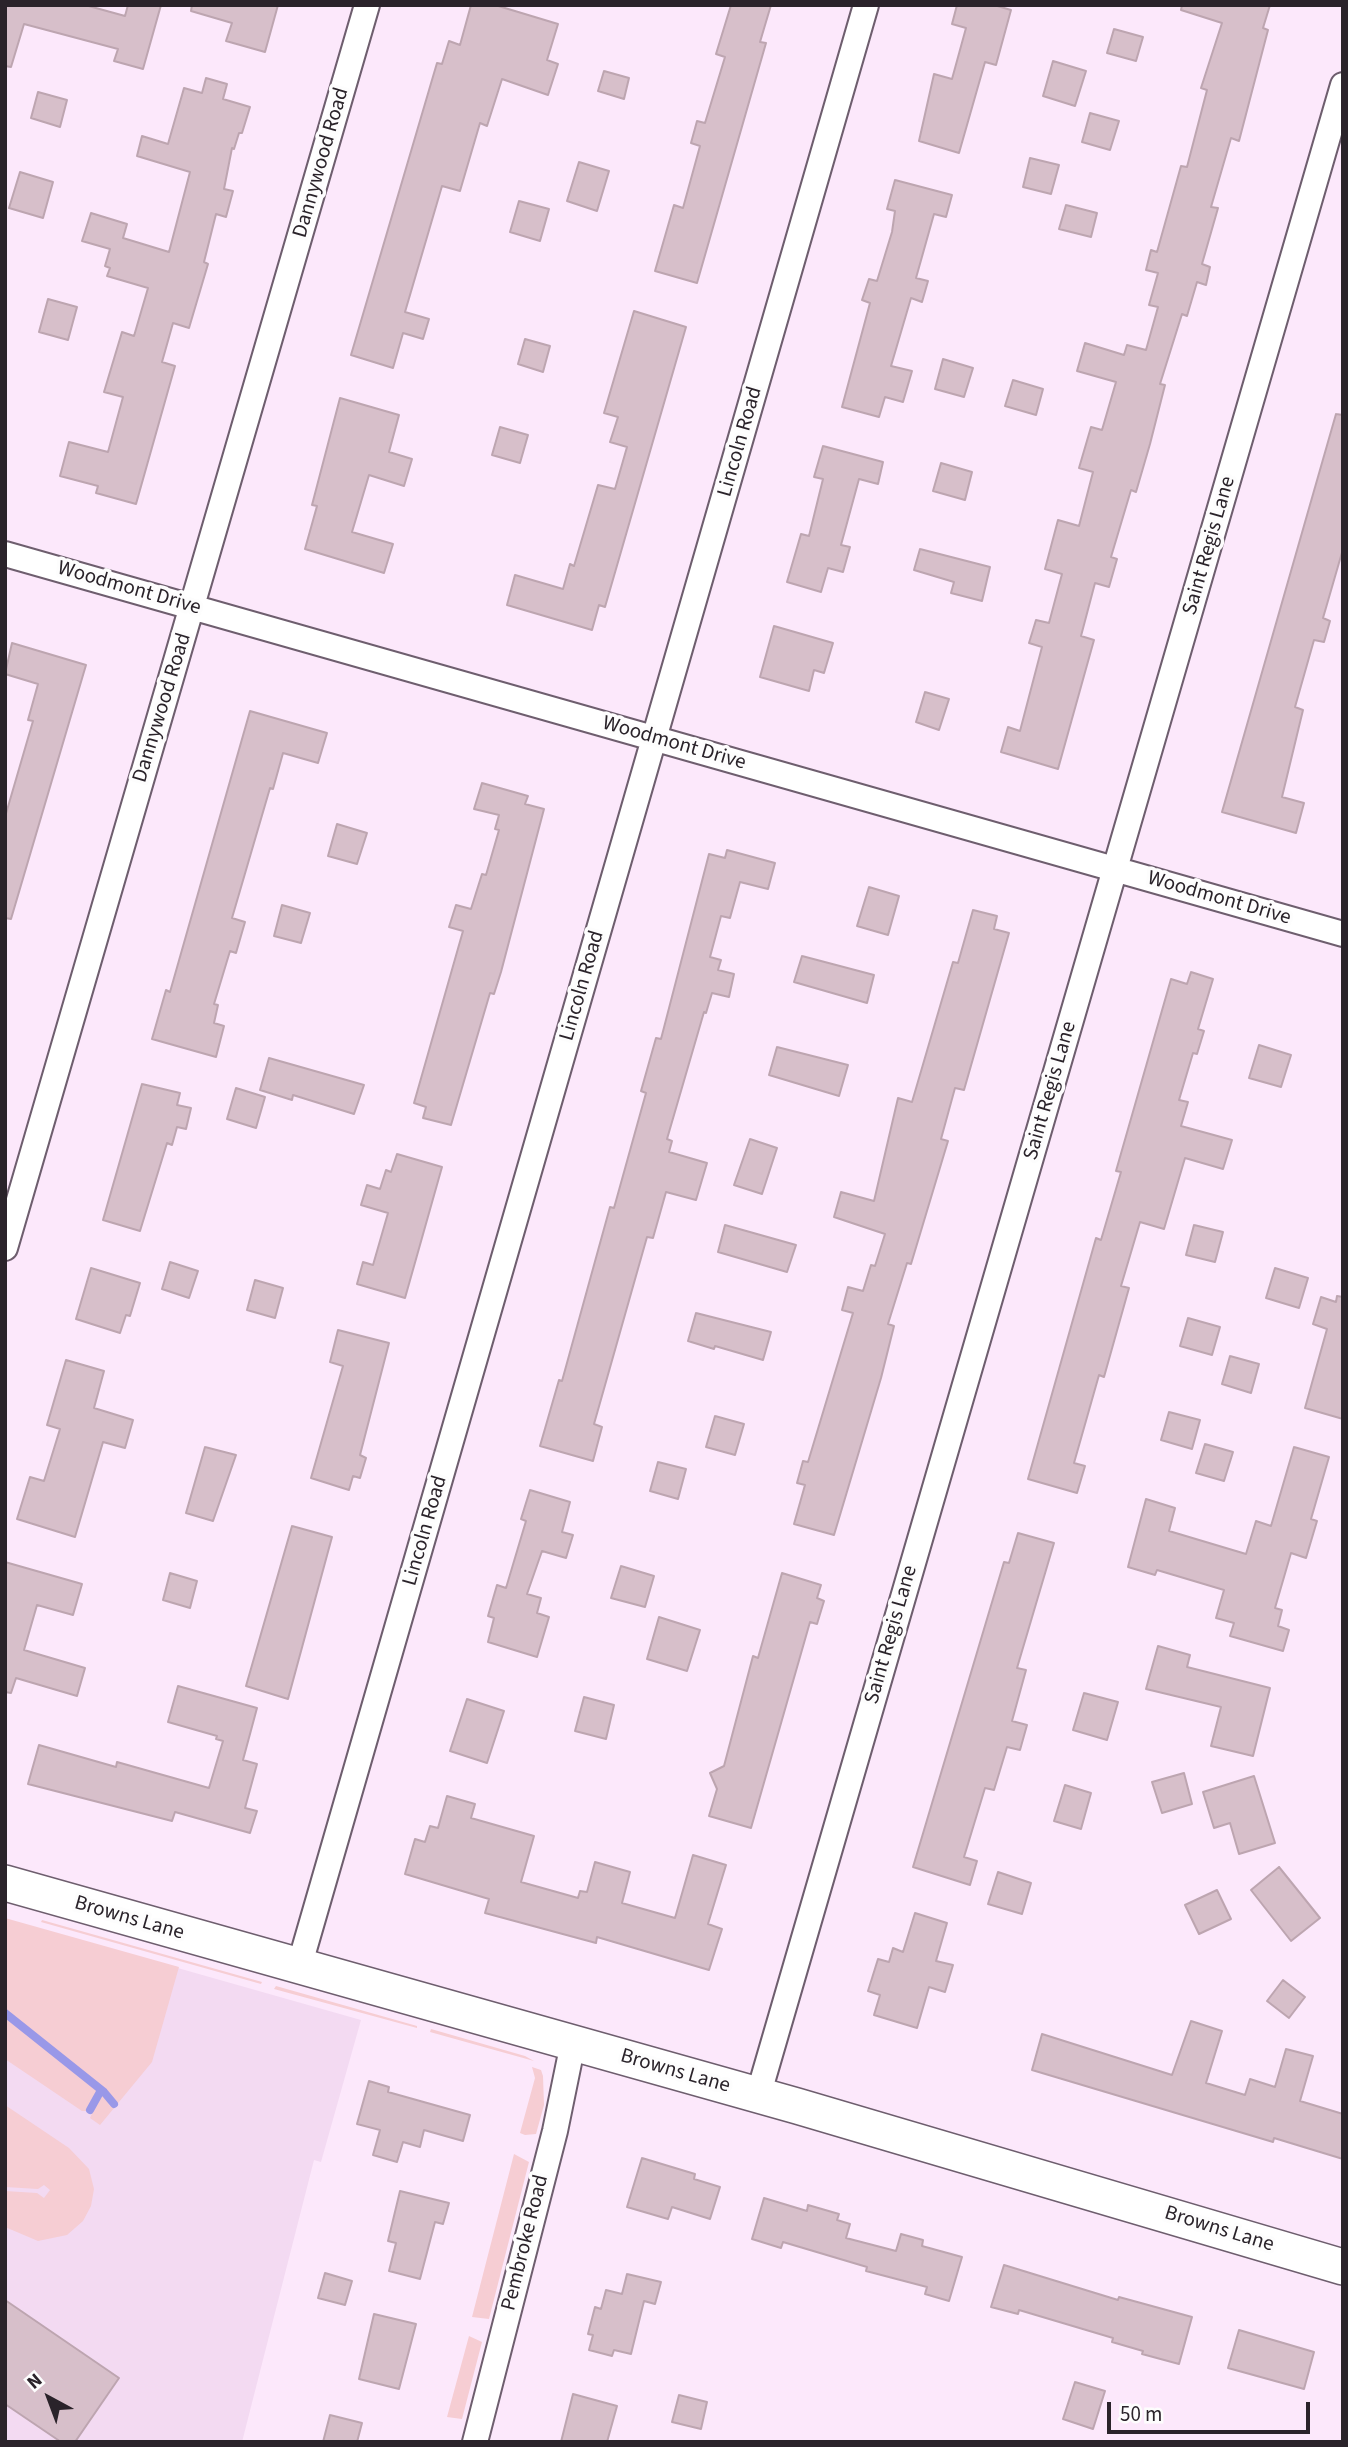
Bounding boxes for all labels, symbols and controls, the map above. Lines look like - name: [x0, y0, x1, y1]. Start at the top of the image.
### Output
- street label: Dannywood Road: [289, 85, 355, 241]
- street label: Lincoln Road: [713, 384, 769, 500]
- street label: Saint Regis Lane: [1178, 474, 1242, 618]
- street label: Woodmont Drive: [54, 556, 204, 622]
- street label: Dannywood Road: [128, 630, 198, 786]
- street label: Woodmont Drive: [599, 711, 749, 777]
- street label: Woodmont Drive: [1144, 866, 1294, 932]
- street label: Lincoln Road: [555, 928, 611, 1044]
- street label: Saint Regis Lane: [1019, 1019, 1083, 1163]
- street label: Lincoln Road: [398, 1473, 454, 1589]
- street label: Saint Regis Lane: [860, 1563, 924, 1707]
- street label: Browns Lane: [71, 1891, 187, 1947]
- street label: Browns Lane: [617, 2044, 733, 2100]
- street label: Pembroke Road: [497, 2173, 555, 2313]
- street label: Browns Lane: [1161, 2201, 1277, 2259]
- north arrow: [14, 2363, 84, 2433]
- text: N: [21, 2367, 49, 2396]
- scale bar: [1110, 2388, 1313, 2432]
- text: 50 m: [1120, 2399, 1162, 2429]

